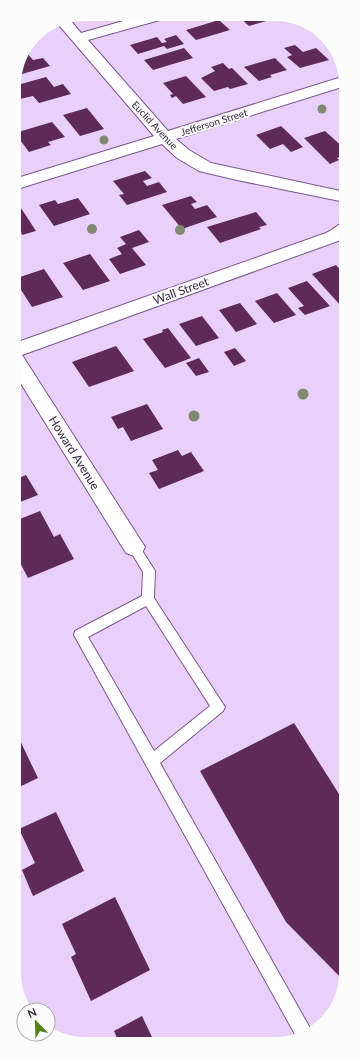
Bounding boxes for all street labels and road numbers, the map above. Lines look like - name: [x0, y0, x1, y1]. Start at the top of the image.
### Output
- street label: Euclid Avenue: [130, 98, 180, 152]
- street label: Jefferson Street: [179, 106, 249, 138]
- street label: Wall Street: [151, 273, 211, 308]
- street label: Howard Avenue: [46, 413, 103, 492]

